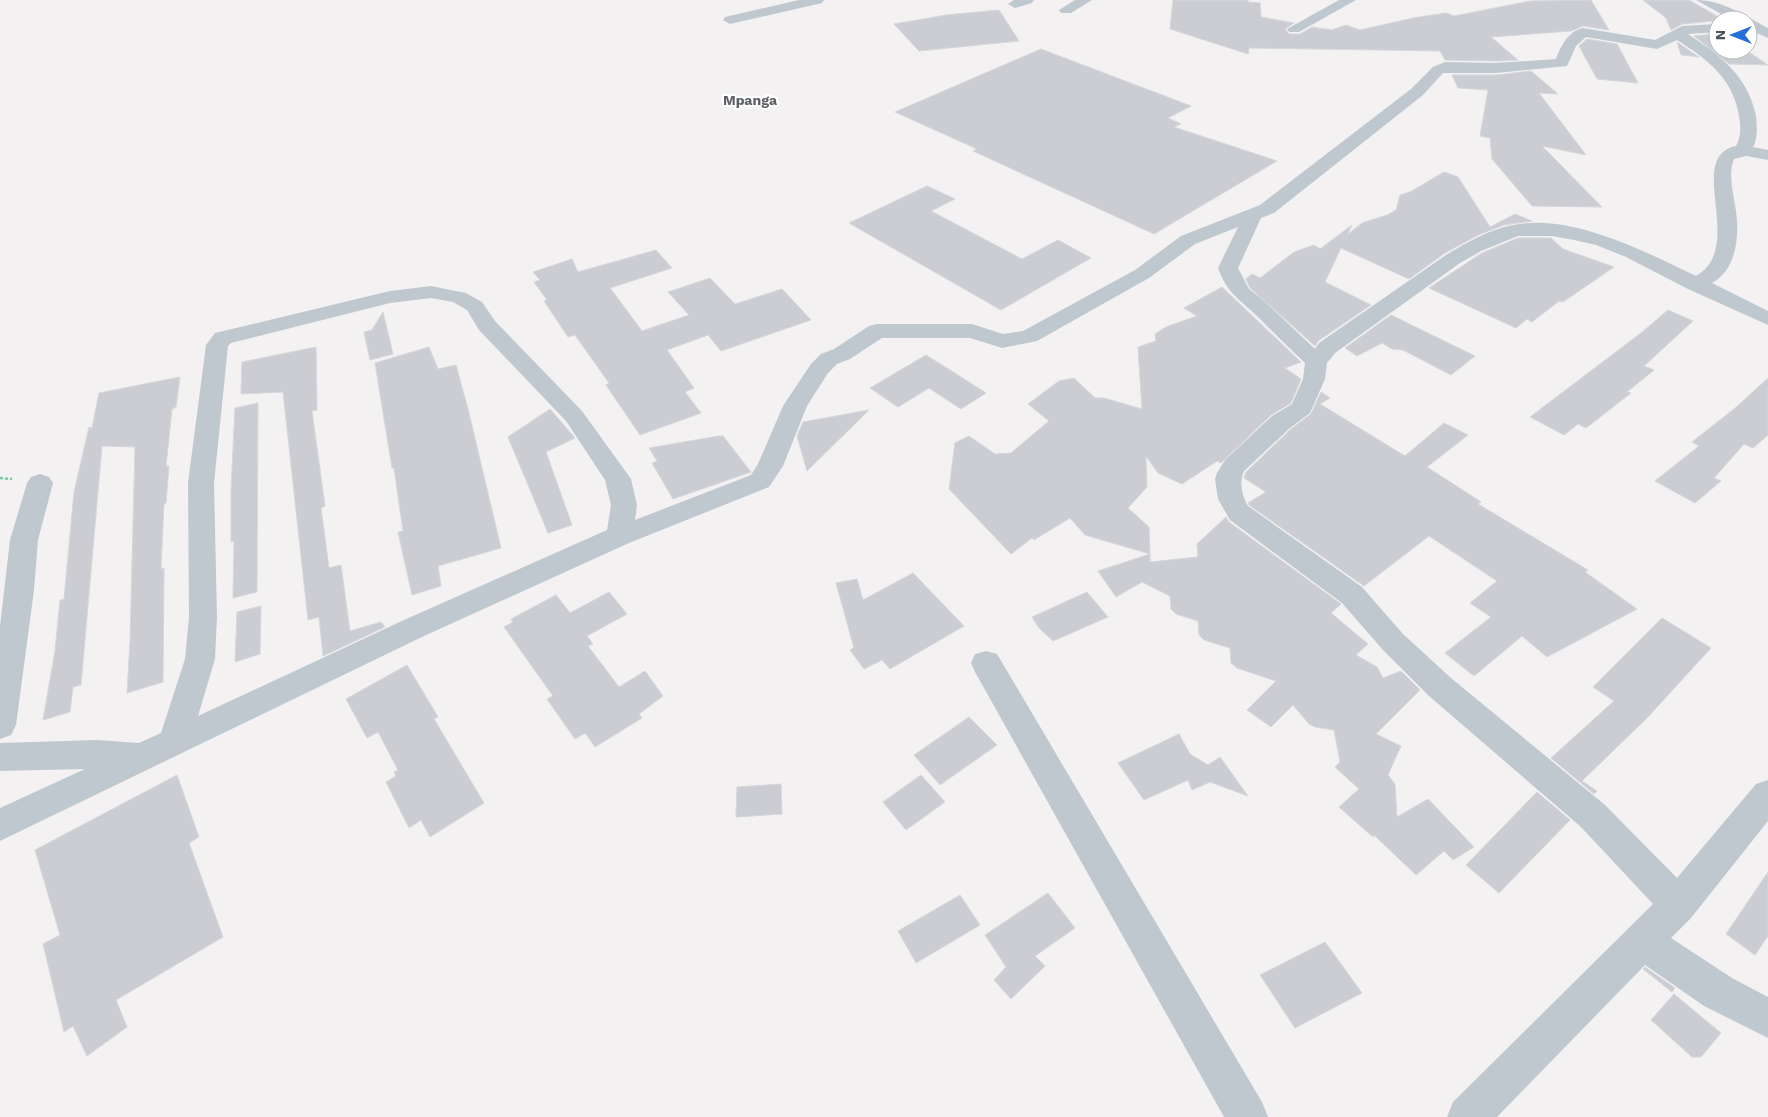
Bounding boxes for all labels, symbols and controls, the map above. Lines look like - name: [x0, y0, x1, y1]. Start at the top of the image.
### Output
- north arrow: [1708, 10, 1758, 60]
- text: N: [1712, 30, 1728, 40]
- district label: Mpanga: [723, 92, 778, 108]

